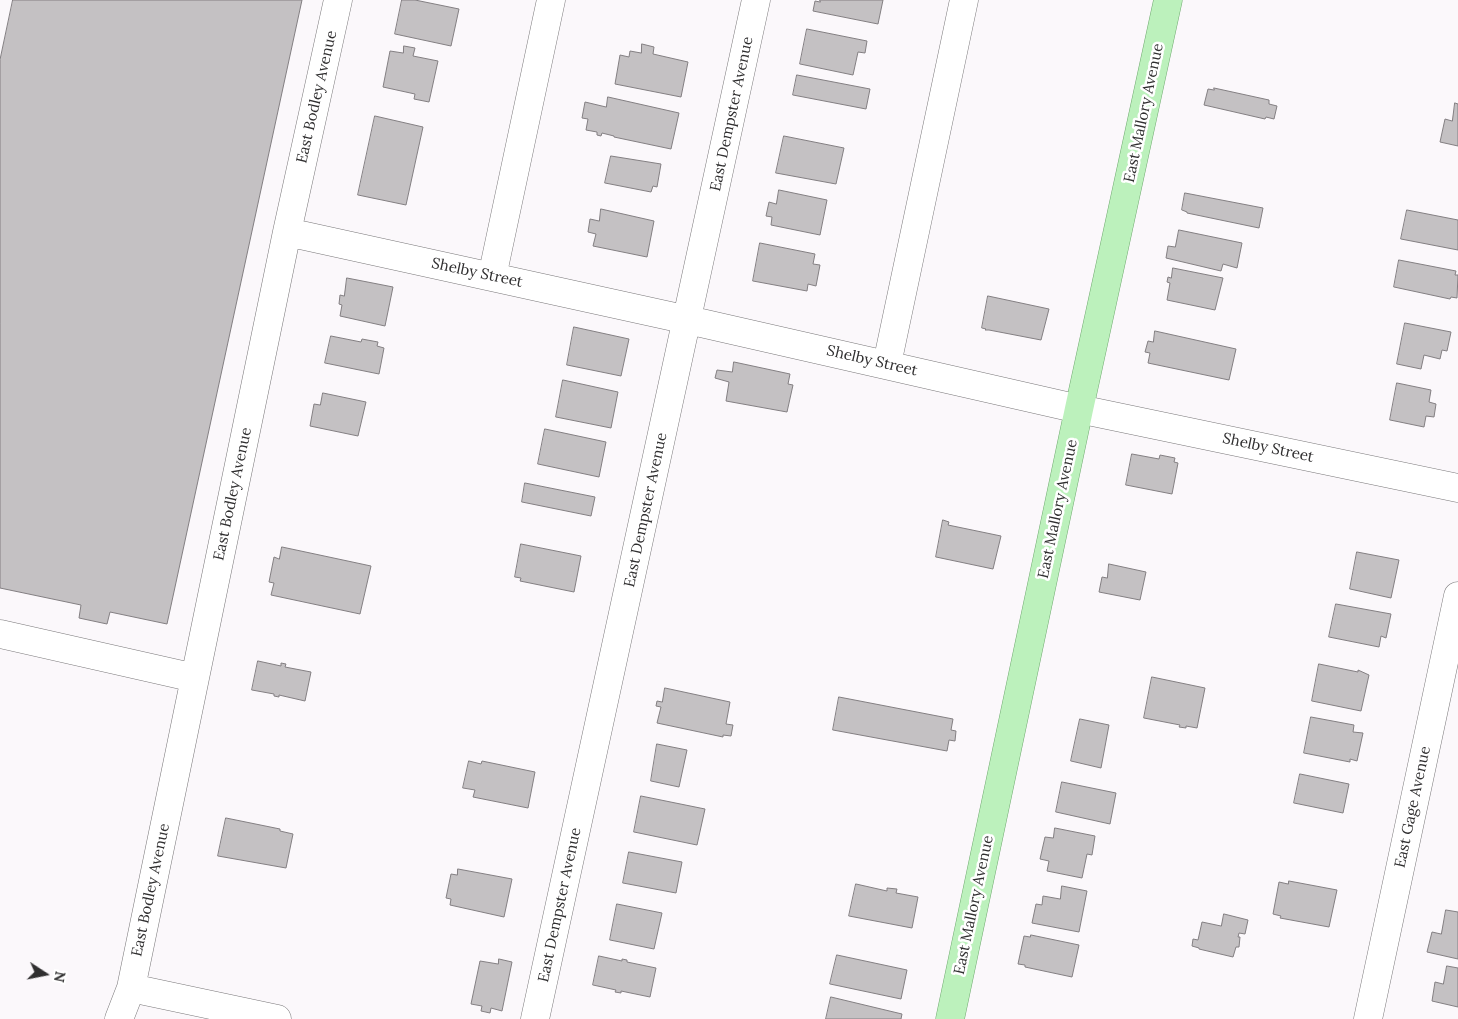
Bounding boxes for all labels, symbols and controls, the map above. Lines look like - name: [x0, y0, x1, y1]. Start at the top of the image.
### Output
- street label: East Bodley Avenue: [293, 29, 341, 165]
- street label: East Dempster Avenue: [707, 35, 757, 193]
- street label: East Mallory Avenue: [1120, 42, 1168, 184]
- street label: Shelby Street: [430, 255, 524, 291]
- street label: Shelby Street: [825, 342, 919, 380]
- street label: East Bodley Avenue: [210, 426, 256, 562]
- street label: Shelby Street: [1221, 430, 1315, 466]
- street label: East Dempster Avenue: [621, 431, 671, 589]
- street label: East Mallory Avenue: [1034, 438, 1082, 580]
- street label: East Gage Avenue: [1391, 744, 1435, 870]
- street label: East Bodley Avenue: [128, 822, 174, 958]
- street label: East Dempster Avenue: [535, 826, 585, 984]
- street label: East Mallory Avenue: [950, 834, 998, 976]
- north arrow: [20, 949, 70, 999]
- text: N: [50, 970, 70, 984]

